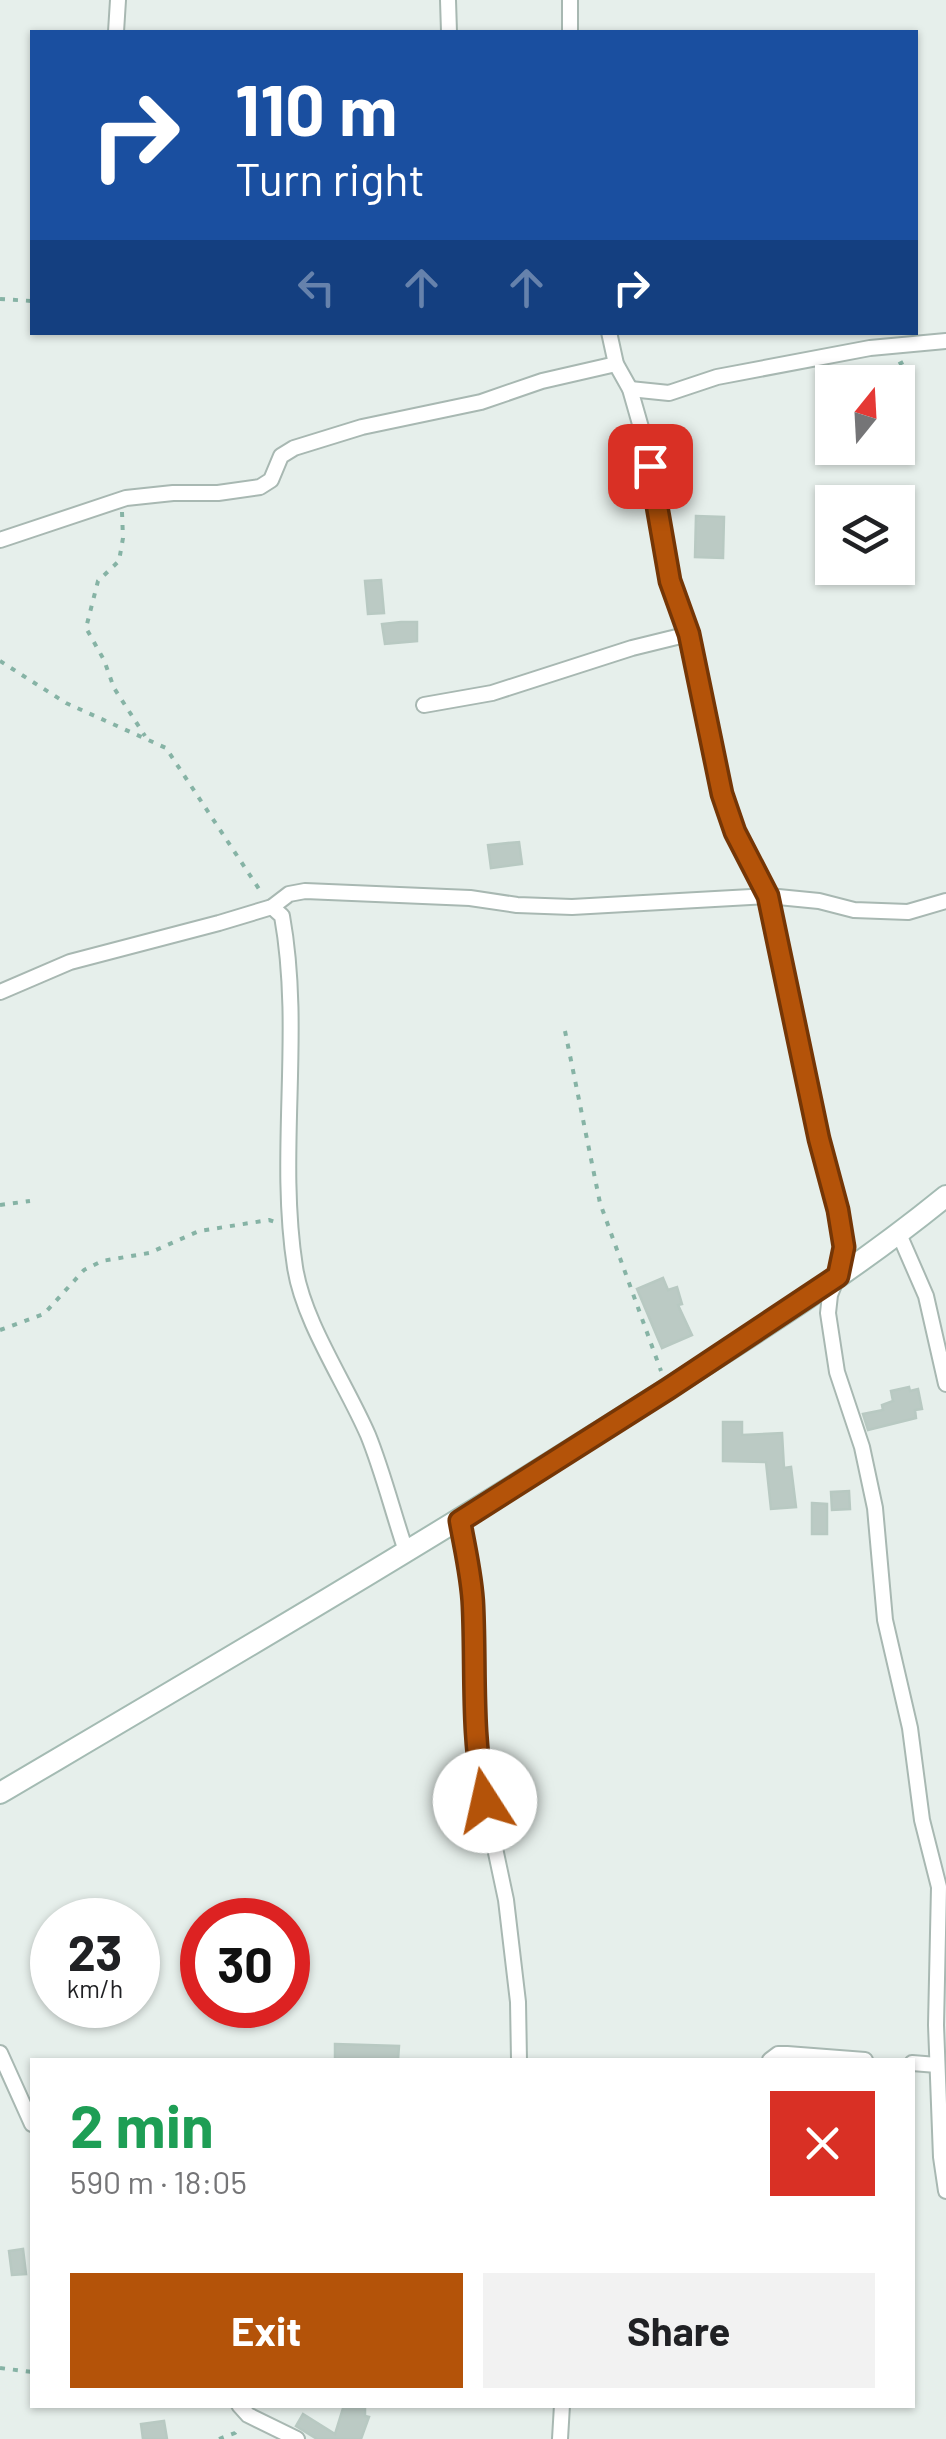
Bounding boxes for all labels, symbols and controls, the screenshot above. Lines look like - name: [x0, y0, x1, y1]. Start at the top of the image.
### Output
- text: 110 m: [235, 66, 397, 150]
- icon: right: [70, 70, 200, 200]
- text: Turn right: [235, 151, 425, 205]
- icon: left: [289, 260, 344, 315]
- icon: ahead: [394, 260, 449, 315]
- icon: ahead: [499, 260, 554, 315]
- icon: right: [604, 260, 659, 315]
- north arrow: [815, 365, 915, 465]
- map controls: [815, 365, 915, 585]
- pin: [608, 424, 693, 509]
- icon: arrive: [623, 439, 678, 494]
- button: layers: [815, 485, 915, 585]
- position arrow: [433, 1749, 537, 1853]
- speed limit sign: 30: [180, 1898, 310, 2028]
- text: 23: [68, 1921, 122, 1981]
- text: km/h: [67, 1973, 123, 2003]
- text: 2 min: [70, 2088, 214, 2160]
- button: close: [770, 2091, 875, 2196]
- text: 590 m · 18:05: [70, 2162, 247, 2200]
- button: Exit: [70, 2273, 463, 2388]
- button: Share: [483, 2273, 875, 2388]

